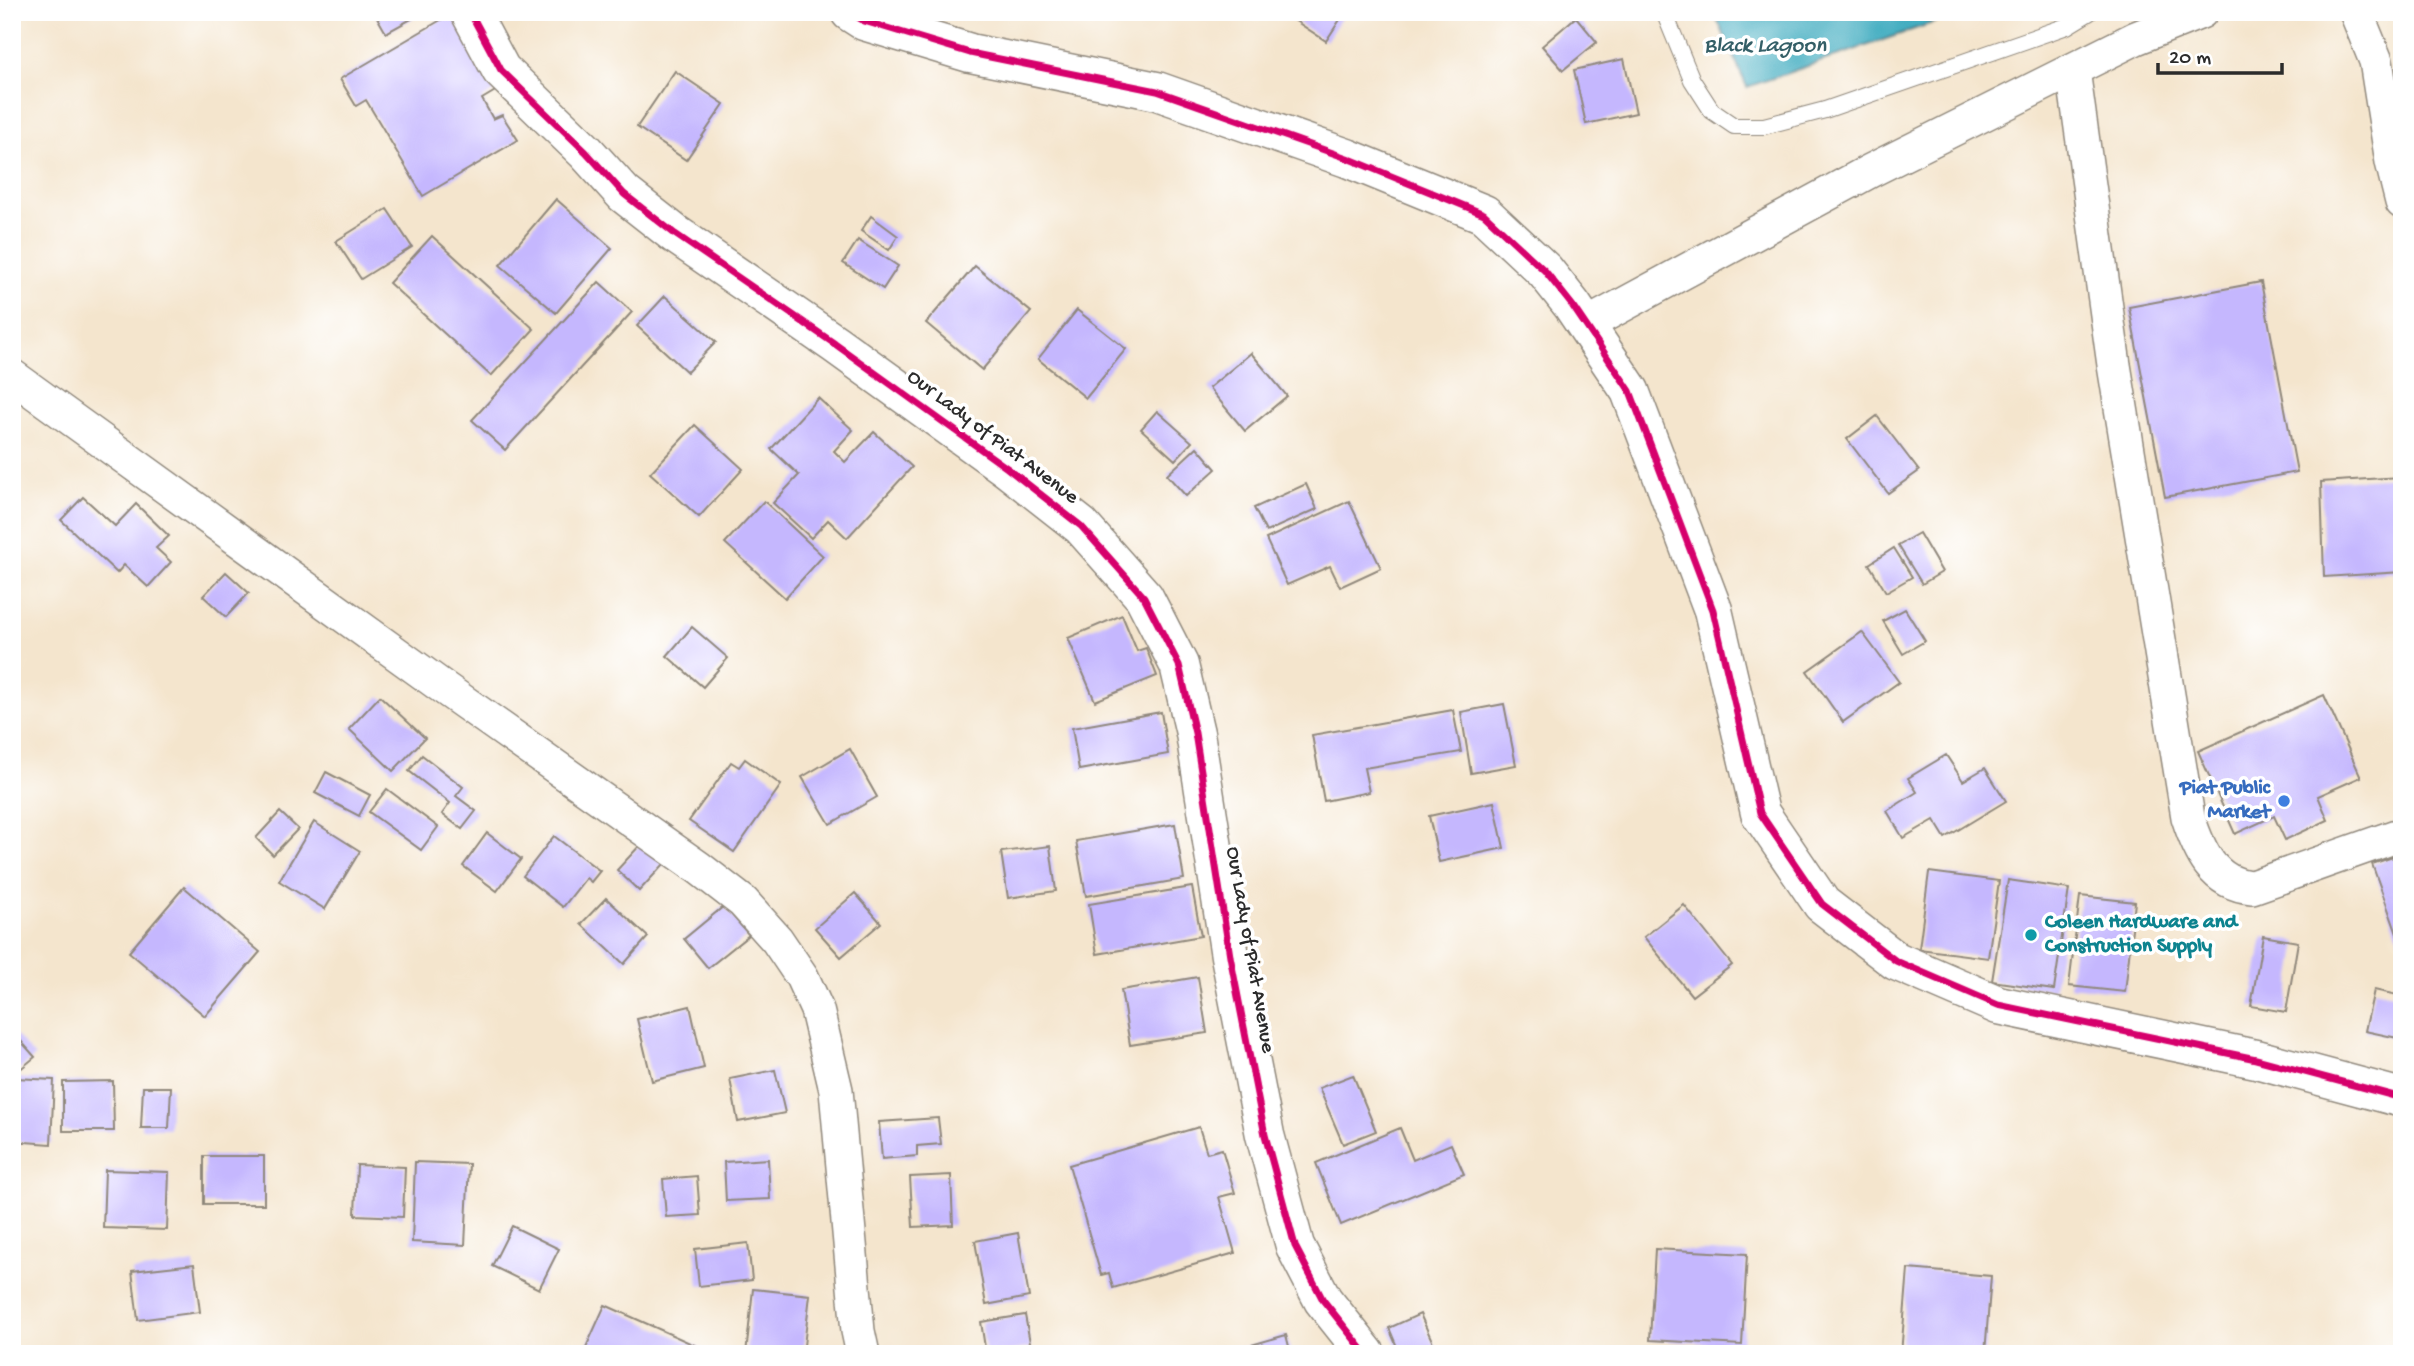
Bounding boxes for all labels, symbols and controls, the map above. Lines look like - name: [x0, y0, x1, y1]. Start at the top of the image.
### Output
- scale bar: [2158, 32, 2283, 76]
- water label: Black Lagoon: [1704, 33, 1827, 60]
- text: 20 m: [2169, 47, 2211, 72]
- street label: Our Lady of Piat Avenue: [901, 365, 1084, 511]
- place label: Piat Public Market: [2179, 777, 2272, 826]
- marker: Piat Public Market: [2276, 793, 2292, 809]
- street label: Our Lady of Piat Avenue: [1219, 845, 1280, 1056]
- place label: Coleen Hardware and Construction Supply: [2044, 911, 2240, 960]
- marker: Coleen Hardware and Construction Supply: [2023, 927, 2039, 943]

